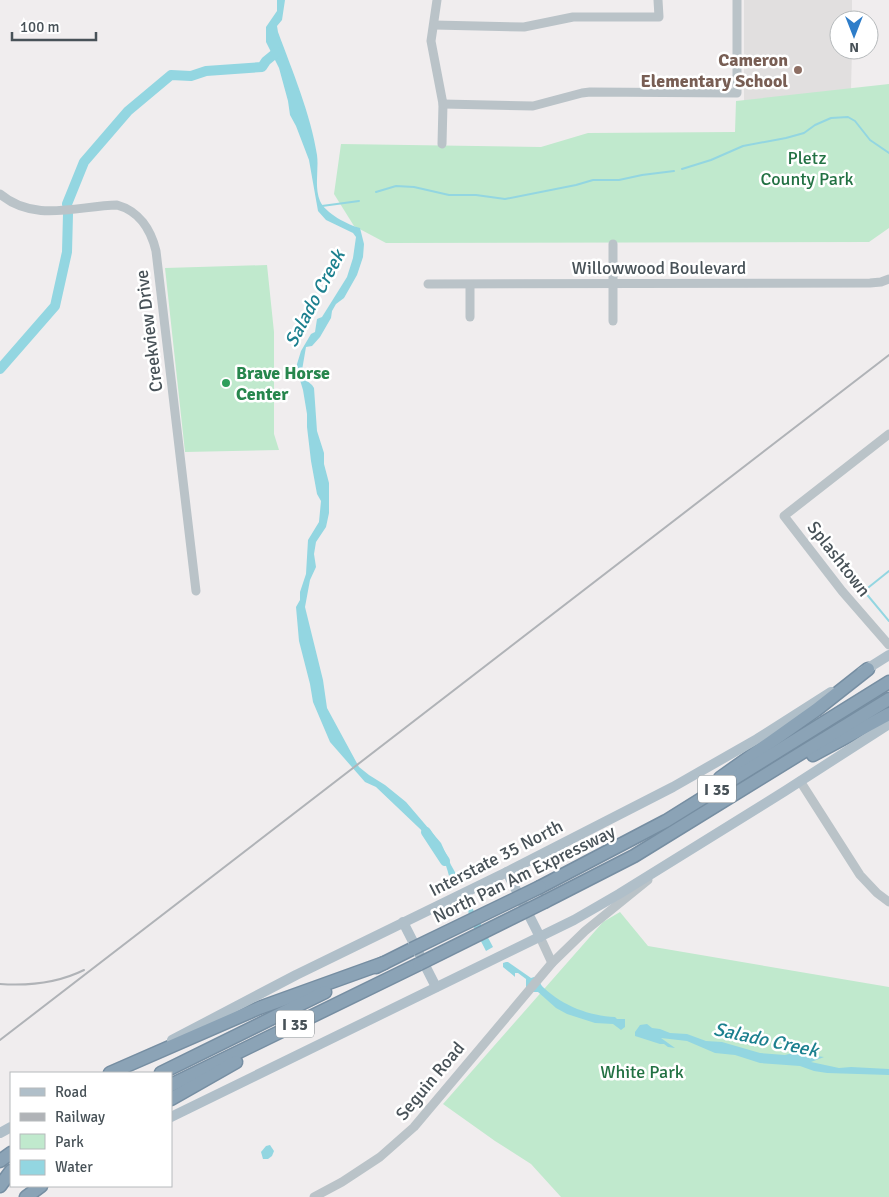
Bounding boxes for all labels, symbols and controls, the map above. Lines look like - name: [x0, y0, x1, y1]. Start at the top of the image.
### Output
- scale bar: [12, 10, 96, 42]
- north arrow: [829, 10, 879, 60]
- text: 100 m: [20, 18, 60, 36]
- text: N: [849, 39, 859, 56]
- place label: Cameron Elementary School: [641, 49, 788, 92]
- marker: Cameron Elementary School: [792, 64, 804, 76]
- park label: Pletz County Park: [760, 147, 854, 190]
- water label: Salado Creek: [279, 245, 351, 351]
- street label: Willowwood Boulevard: [572, 257, 746, 279]
- street label: Creekview Drive: [131, 269, 167, 393]
- place label: Brave Horse Center: [236, 362, 330, 405]
- marker: Brave Horse Center: [220, 377, 232, 389]
- street label: Splashtown: [803, 517, 875, 601]
- road number: I 35: [698, 776, 736, 802]
- street label: Interstate 35 North: [425, 815, 567, 901]
- street label: North Pan Am Expressway: [429, 820, 619, 928]
- road number: I 35: [276, 1011, 314, 1038]
- water label: Salado Creek: [711, 1017, 822, 1063]
- street label: Seguin Road: [391, 1037, 469, 1125]
- park label: White Park: [600, 1061, 684, 1083]
- legend: [10, 1072, 172, 1187]
- text: Road: [55, 1083, 87, 1101]
- text: Railway: [55, 1108, 105, 1126]
- text: Park: [55, 1133, 84, 1151]
- text: Water: [55, 1158, 93, 1176]

